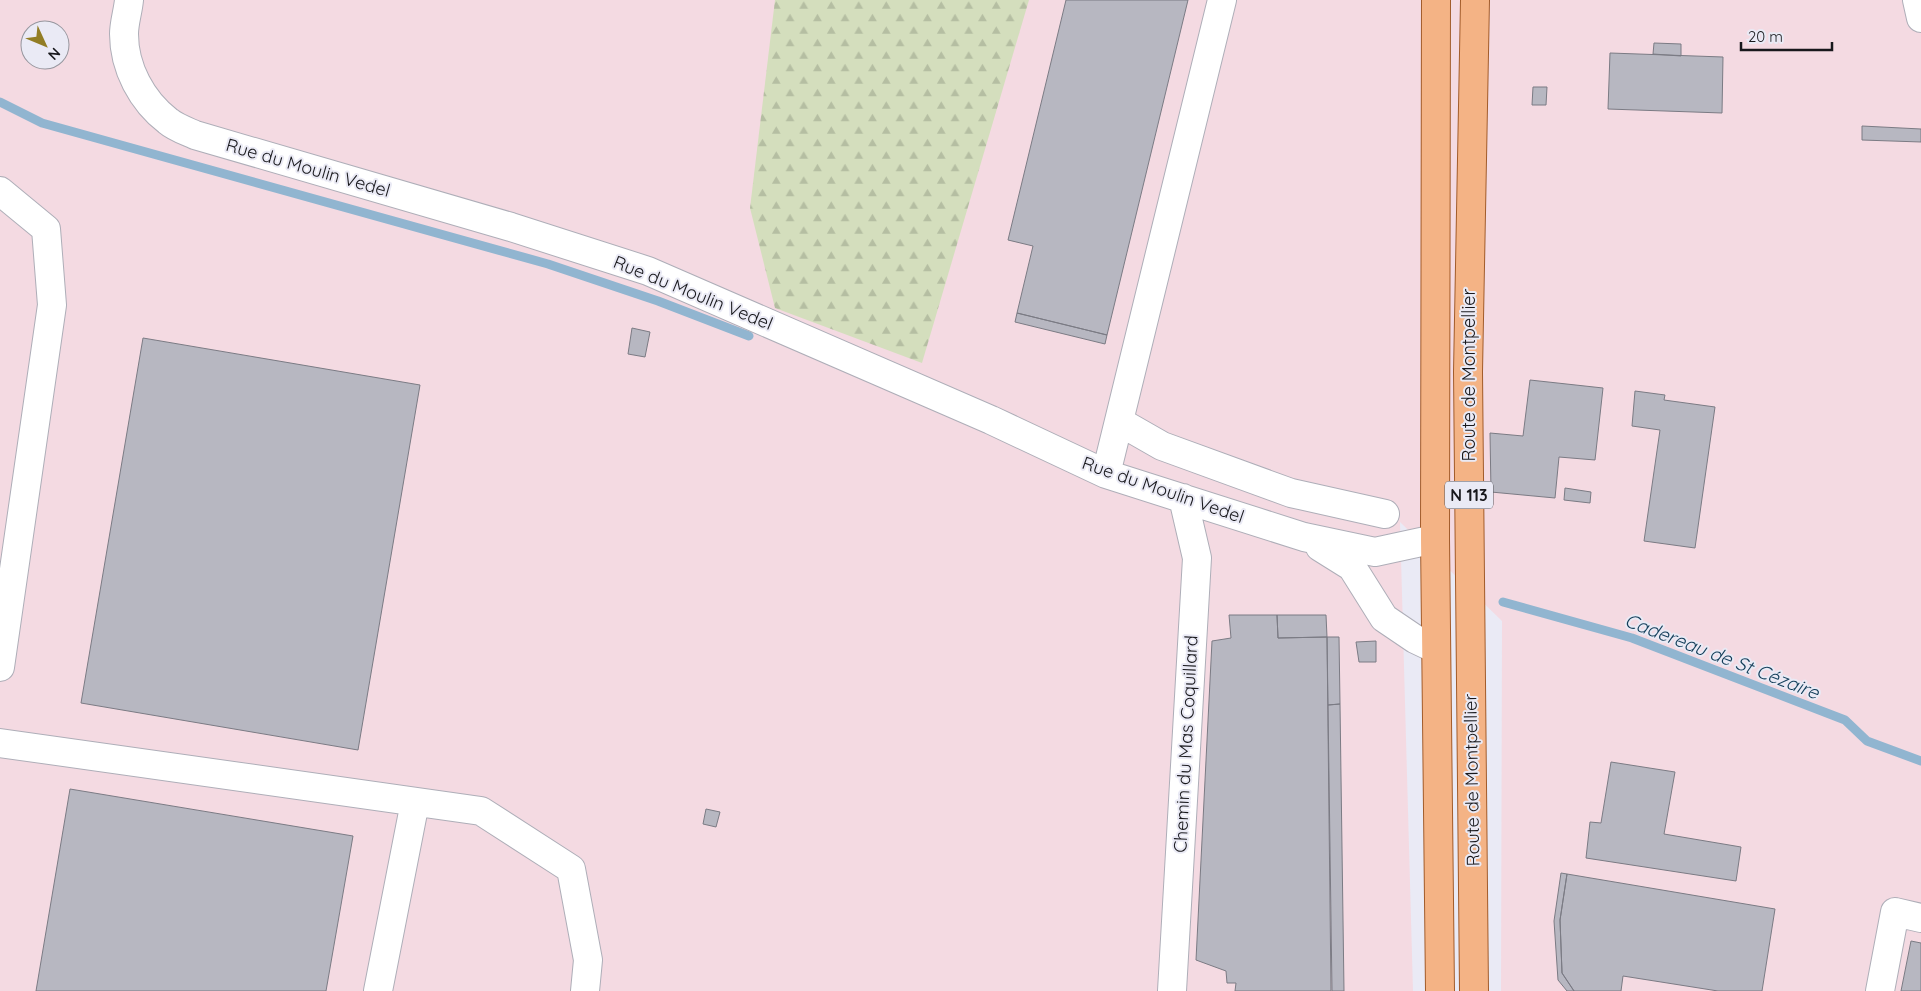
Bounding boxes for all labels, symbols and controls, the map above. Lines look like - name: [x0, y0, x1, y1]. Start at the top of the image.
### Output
- north arrow: [20, 20, 70, 70]
- scale bar: [1741, 20, 1832, 52]
- text: 20 m: [1748, 27, 1783, 46]
- text: N: [44, 44, 64, 64]
- street label: Rue du Moulin Vedel: [223, 133, 393, 202]
- street label: Rue du Moulin Vedel: [610, 250, 776, 335]
- street label: Route de Montpellier: [1457, 289, 1480, 461]
- street label: Rue du Moulin Vedel: [1079, 451, 1247, 528]
- road number: N 113: [1445, 482, 1493, 508]
- water label: Cadereau de St Cézaire: [1621, 608, 1824, 705]
- street label: Chemin du Mas Coquillard: [1168, 635, 1203, 853]
- street label: Route de Montpellier: [1458, 693, 1485, 867]

